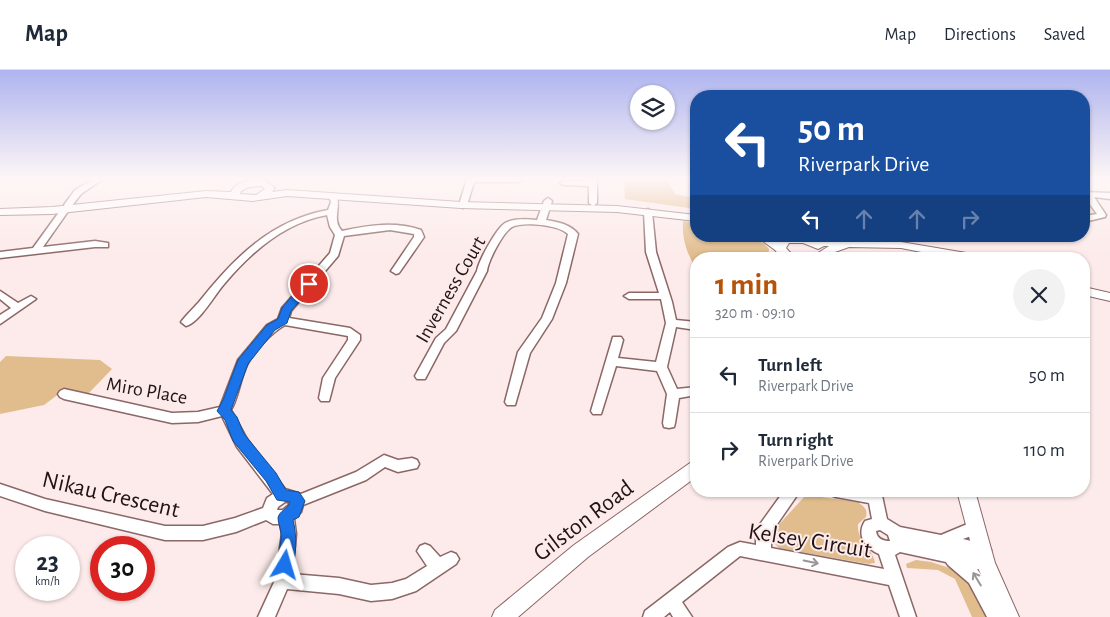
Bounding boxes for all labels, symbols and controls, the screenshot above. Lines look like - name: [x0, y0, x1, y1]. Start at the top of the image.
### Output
- text: Map: [25, 22, 68, 46]
- text: Map: [885, 26, 916, 44]
- text: Directions: [944, 26, 1016, 44]
- text: Saved: [1044, 26, 1085, 44]
- map controls: [630, 85, 675, 130]
- button: layers: [630, 85, 675, 130]
- icon: left: [715, 110, 780, 175]
- text: 50 m: [798, 112, 865, 147]
- text: Riverpark Drive: [798, 153, 929, 175]
- icon: left: [797, 205, 825, 233]
- icon: ahead: [850, 205, 878, 233]
- icon: ahead: [903, 205, 931, 233]
- icon: right: [956, 205, 984, 233]
- street label: Inverness Court: [412, 232, 490, 346]
- pin: [288, 263, 330, 305]
- button: close: [1013, 269, 1065, 321]
- icon: arrive: [295, 270, 323, 298]
- text: 1 min: [715, 270, 778, 300]
- text: 320 m · 09:10: [715, 305, 795, 321]
- text: Turn left: [758, 356, 822, 375]
- icon: left: [715, 361, 743, 389]
- text: 50 m: [1029, 366, 1065, 385]
- street label: Miro Place: [105, 374, 189, 408]
- text: Riverpark Drive: [758, 378, 854, 394]
- text: Turn right: [758, 431, 833, 450]
- icon: right: [715, 436, 743, 464]
- text: 110 m: [1024, 441, 1065, 460]
- text: Riverpark Drive: [758, 453, 854, 469]
- street label: Nikau Crescent: [40, 468, 182, 522]
- street label: Gilston Road: [529, 476, 638, 566]
- street label: Kelsey Circuit: [746, 519, 874, 563]
- speed limit sign: 30: [90, 536, 155, 601]
- position arrow: [258, 538, 310, 590]
- text: 23: [36, 550, 59, 575]
- one-way arrow: [803, 558, 819, 567]
- one-way arrow: [971, 573, 981, 587]
- text: km/h: [35, 575, 60, 587]

